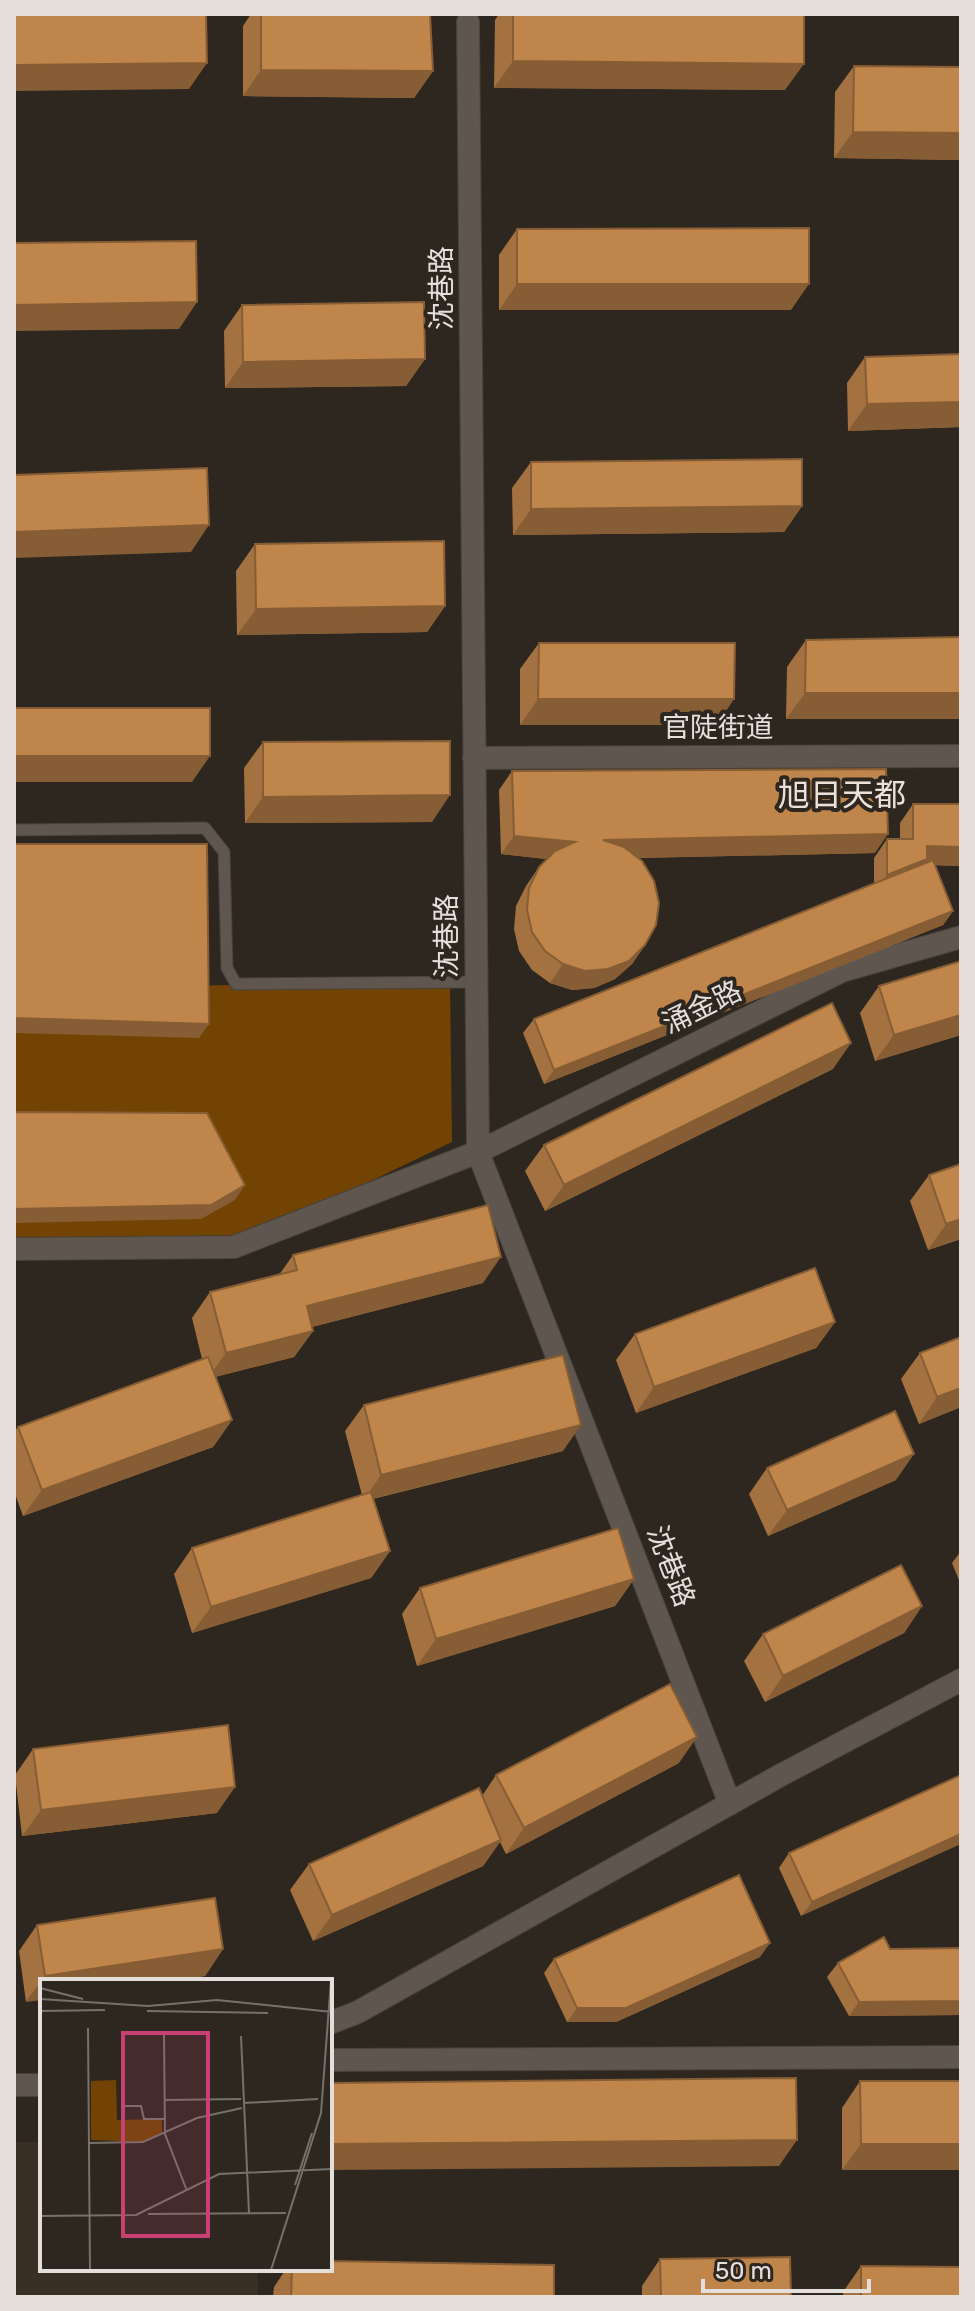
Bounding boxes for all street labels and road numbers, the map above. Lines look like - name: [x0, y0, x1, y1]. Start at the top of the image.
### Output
- street label: 沈巷路: [425, 246, 458, 330]
- street label: 官陡街道: [662, 711, 774, 744]
- street label: 沈巷路: [430, 894, 463, 978]
- street label: 涌金路: [657, 974, 747, 1040]
- street label: 沈巷路: [641, 1521, 701, 1611]

